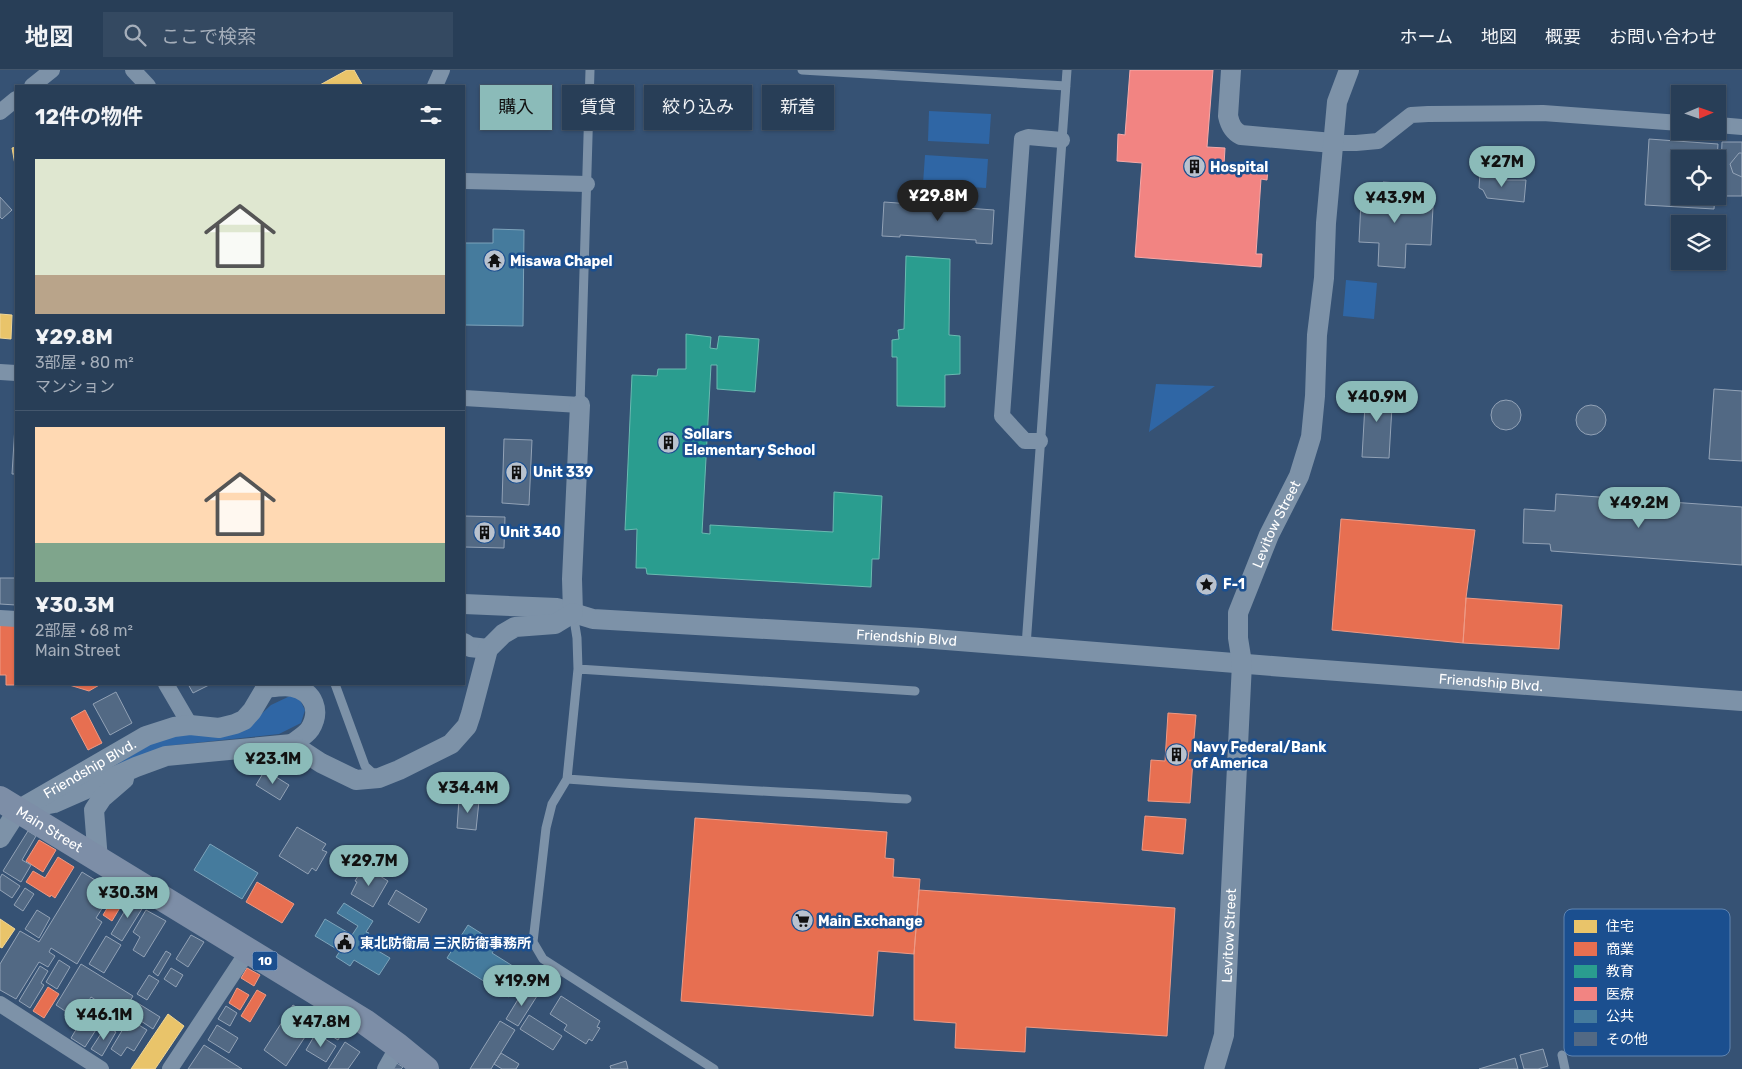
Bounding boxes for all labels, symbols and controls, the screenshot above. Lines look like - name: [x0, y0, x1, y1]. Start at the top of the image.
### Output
- search box: [103, 12, 453, 57]
- icon: search: [121, 21, 149, 49]
- text: 地図: [25, 23, 73, 51]
- text: ここで検索: [161, 25, 256, 48]
- text: ホーム: [1400, 26, 1453, 48]
- text: 地図: [1481, 26, 1517, 48]
- text: 概要: [1545, 26, 1581, 48]
- text: お問い合わせ: [1609, 26, 1717, 48]
- chip: 購入: [480, 85, 552, 130]
- chip: 賃貸: [562, 85, 634, 130]
- chip: 絞り込み: [644, 85, 752, 130]
- chip: 新着: [762, 85, 834, 130]
- north arrow: [1671, 85, 1726, 140]
- map controls: [1671, 85, 1726, 270]
- icon: filters: [417, 101, 445, 129]
- text: 12件の物件: [35, 104, 143, 129]
- pin: ¥27M: [1472, 146, 1532, 188]
- button: locate: [1671, 150, 1726, 205]
- text: ¥27M: [1480, 152, 1524, 171]
- building icon: Hospital: [1182, 155, 1206, 179]
- place label: Hospital: [1210, 159, 1268, 176]
- pin: ¥29.8M: [897, 180, 979, 222]
- pin: ¥43.9M: [1354, 182, 1436, 224]
- text: ¥29.8M: [908, 186, 968, 205]
- text: ¥43.9M: [1365, 188, 1425, 207]
- icon: home: [195, 191, 285, 281]
- button: layers: [1671, 215, 1726, 270]
- temple icon: Misawa Chapel: [482, 249, 506, 273]
- place label: Misawa Chapel: [510, 253, 613, 270]
- text: ¥29.8M: [35, 324, 113, 349]
- text: 3部屋 · 80 m²: [35, 353, 134, 372]
- text: マンション: [35, 377, 115, 396]
- pin: ¥40.9M: [1336, 380, 1418, 423]
- text: ¥40.9M: [1347, 387, 1407, 406]
- place label: Sollars Elementary School: [684, 426, 815, 459]
- building icon: Sollars Elementary School: [656, 430, 680, 454]
- icon: home: [195, 459, 285, 549]
- building icon: Unit 339: [505, 460, 529, 484]
- place label: Unit 339: [533, 464, 593, 481]
- street label: Levitow Street: [1248, 477, 1304, 570]
- pin: ¥49.2M: [1598, 486, 1680, 529]
- text: ¥49.2M: [1609, 493, 1669, 512]
- building icon: Unit 340: [472, 520, 496, 544]
- place label: Unit 340: [500, 524, 561, 541]
- place icon: F-1: [1195, 572, 1219, 596]
- place label: F-1: [1223, 576, 1245, 593]
- text: ¥30.3M: [35, 592, 115, 617]
- text: 2部屋 · 68 m²: [35, 621, 133, 640]
- street label: Friendship Blvd: [856, 626, 958, 649]
- text: Main Street: [35, 641, 120, 660]
- street label: Friendship Blvd.: [1438, 670, 1544, 695]
- street label: Friendship Blvd.: [40, 735, 139, 802]
- place label: Navy Federal/Bank of America: [1193, 739, 1327, 772]
- pin: ¥23.1M: [232, 742, 314, 785]
- building icon: Navy Federal/Bank of America: [1165, 743, 1189, 767]
- text: ¥23.1M: [245, 749, 301, 768]
- pin: ¥34.4M: [427, 772, 509, 814]
- text: ¥34.4M: [438, 778, 499, 797]
- street label: Main Street: [13, 803, 86, 856]
- pin: ¥29.7M: [328, 844, 410, 887]
- text: ¥29.7M: [340, 851, 398, 870]
- pin: ¥30.3M: [87, 876, 169, 919]
- text: ¥30.3M: [98, 883, 158, 902]
- street label: Levitow Street: [1218, 887, 1240, 983]
- supermarket icon: Main Exchange: [790, 909, 814, 933]
- legend: [1564, 909, 1730, 1056]
- place label: Main Exchange: [818, 913, 923, 930]
- text: 住宅: [1606, 918, 1634, 935]
- public building icon: 東北防衛局 三沢防衛事務所: [332, 931, 356, 955]
- place label: 東北防衛局 三沢防衛事務所: [360, 935, 531, 952]
- text: 商業: [1606, 941, 1634, 958]
- road number: 10: [252, 951, 278, 970]
- text: 教育: [1606, 963, 1634, 980]
- pin: ¥19.9M: [481, 964, 563, 1007]
- text: ¥19.9M: [494, 971, 550, 990]
- text: 医療: [1606, 986, 1634, 1003]
- pin: ¥46.1M: [63, 998, 145, 1041]
- text: ¥46.1M: [75, 1005, 133, 1024]
- pin: ¥47.8M: [280, 1006, 362, 1048]
- text: 公共: [1606, 1008, 1634, 1025]
- text: ¥47.8M: [292, 1012, 350, 1031]
- text: その他: [1606, 1031, 1648, 1048]

